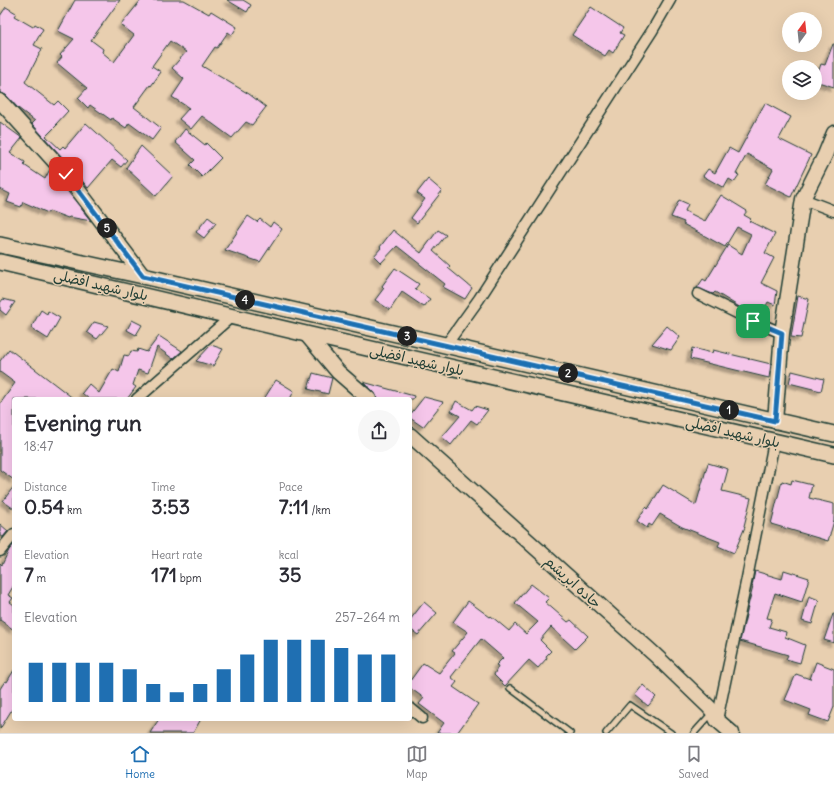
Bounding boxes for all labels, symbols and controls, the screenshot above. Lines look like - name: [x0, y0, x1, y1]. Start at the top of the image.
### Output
- north arrow: [782, 12, 822, 52]
- map controls: [782, 12, 822, 100]
- button: layers: [782, 60, 822, 100]
- pin: [49, 157, 83, 191]
- icon: check: [55, 163, 77, 185]
- pin: 5: [97, 218, 117, 238]
- text: 5: [104, 221, 110, 235]
- street label: بلوار شهید افضلی: [52, 265, 150, 305]
- pin: 4: [235, 290, 255, 310]
- text: 4: [242, 293, 248, 307]
- pin: [736, 304, 770, 338]
- icon: arrive: [742, 310, 764, 332]
- pin: 3: [397, 326, 417, 346]
- text: 3: [404, 329, 410, 343]
- street label: بلوار شهید افضلی: [368, 340, 466, 380]
- pin: 2: [558, 363, 578, 383]
- text: 2: [565, 366, 571, 380]
- pin: 1: [719, 400, 739, 420]
- text: 1: [727, 403, 731, 417]
- text: Evening run: [24, 409, 142, 437]
- button: share: [358, 410, 400, 452]
- street label: بلوار شهید افضلی: [684, 412, 782, 452]
- text: 18:47: [24, 438, 53, 455]
- text: Distance: [24, 480, 67, 494]
- text: Time: [151, 480, 175, 494]
- text: Pace: [279, 480, 303, 494]
- text: 0.54: [24, 494, 64, 519]
- text: 3:53: [151, 494, 190, 519]
- text: 7:11: [279, 494, 309, 519]
- text: km: [64, 503, 82, 517]
- text: /km: [309, 503, 331, 517]
- text: Elevation: [24, 548, 69, 562]
- text: Heart rate: [151, 548, 202, 562]
- text: kcal: [279, 548, 298, 562]
- street label: جاده ابریشم: [540, 552, 605, 614]
- text: 7: [24, 562, 34, 587]
- text: 171: [151, 562, 177, 587]
- text: 35: [279, 562, 302, 587]
- text: m: [34, 571, 46, 585]
- text: bpm: [177, 571, 202, 585]
- text: Elevation: [24, 609, 77, 626]
- text: 257–264 m: [335, 609, 400, 626]
- tab: Home: [125, 743, 155, 781]
- tab: Map: [406, 743, 428, 781]
- tab: Saved: [678, 743, 709, 781]

